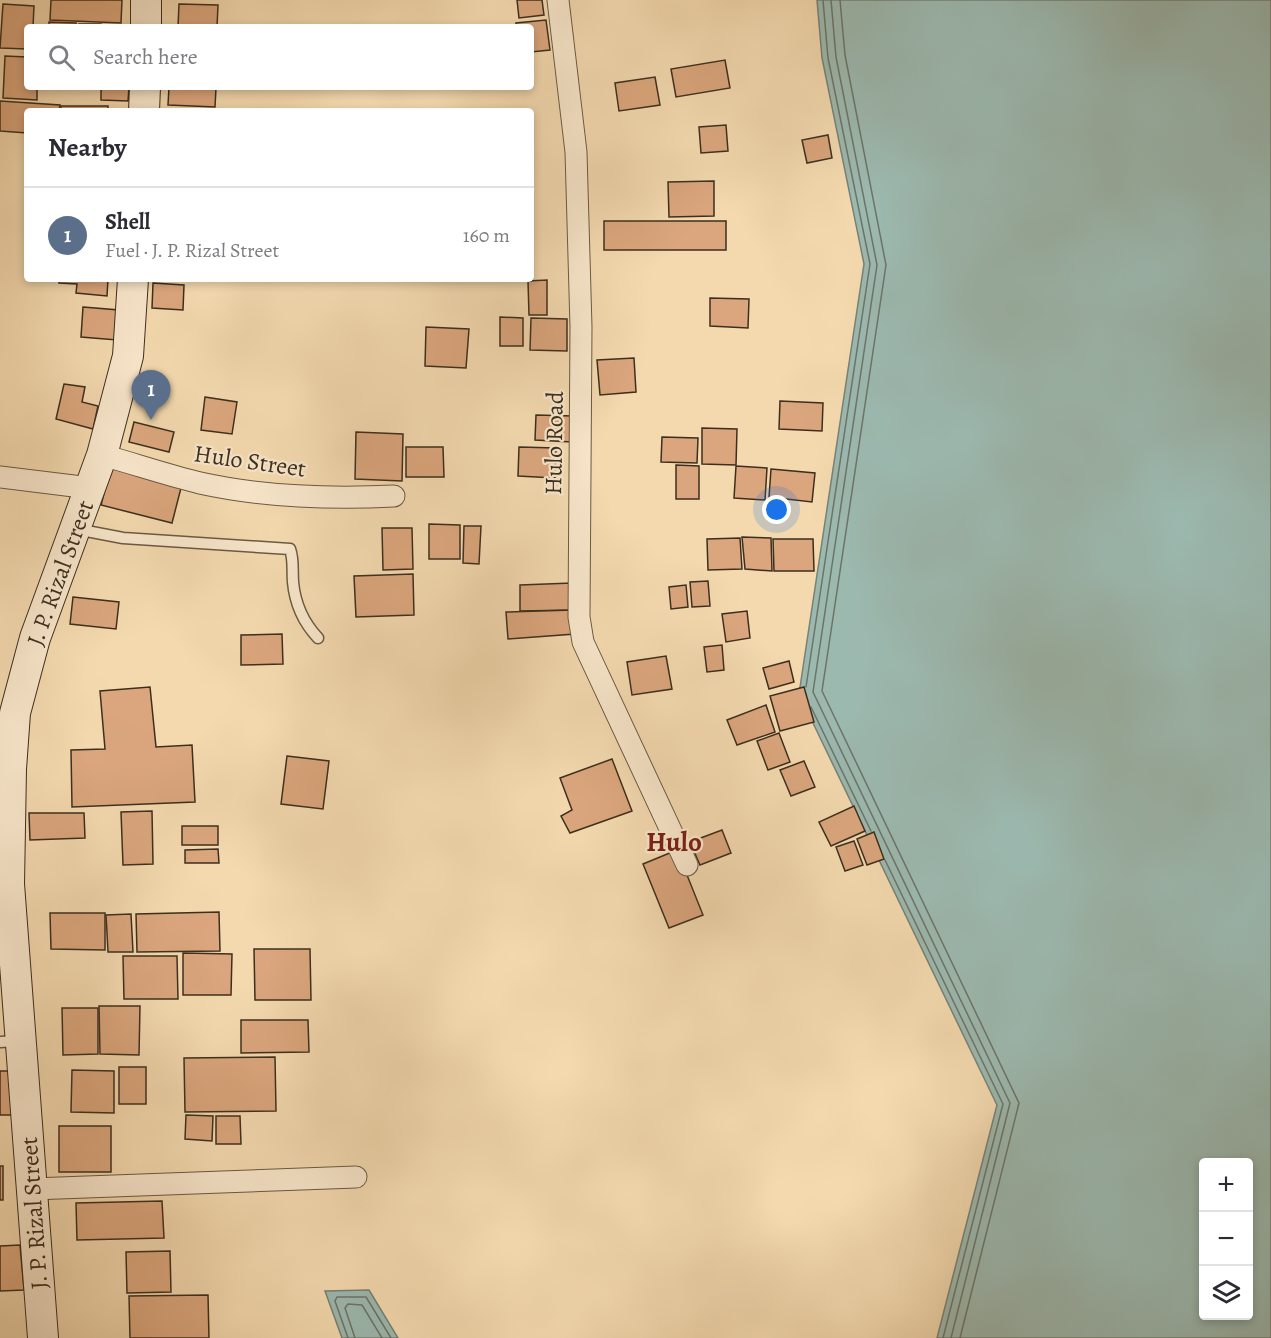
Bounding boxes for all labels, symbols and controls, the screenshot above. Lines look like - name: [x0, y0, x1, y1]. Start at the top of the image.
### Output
- search box: [24, 24, 534, 90]
- icon: search: [45, 41, 78, 74]
- text: Search here: [93, 42, 198, 72]
- text: Nearby: [48, 130, 127, 165]
- text: Shell: [105, 207, 150, 237]
- text: 1: [64, 222, 71, 249]
- text: 160 m: [463, 222, 510, 249]
- text: Fuel · J. P. Rizal Street: [105, 237, 279, 264]
- pin: 1: [132, 370, 170, 420]
- street label: Hulo Road: [537, 391, 571, 495]
- street label: Hulo Street: [192, 437, 308, 485]
- your location: [762, 495, 791, 524]
- street label: J. P. Rizal Street: [19, 496, 101, 650]
- district label: Hulo: [646, 824, 702, 860]
- street label: J. P. Rizal Street: [13, 1136, 55, 1290]
- map controls: [1199, 1158, 1253, 1320]
- button: +: [1199, 1158, 1253, 1212]
- button: −: [1199, 1212, 1253, 1266]
- button: layers: [1199, 1266, 1253, 1320]

